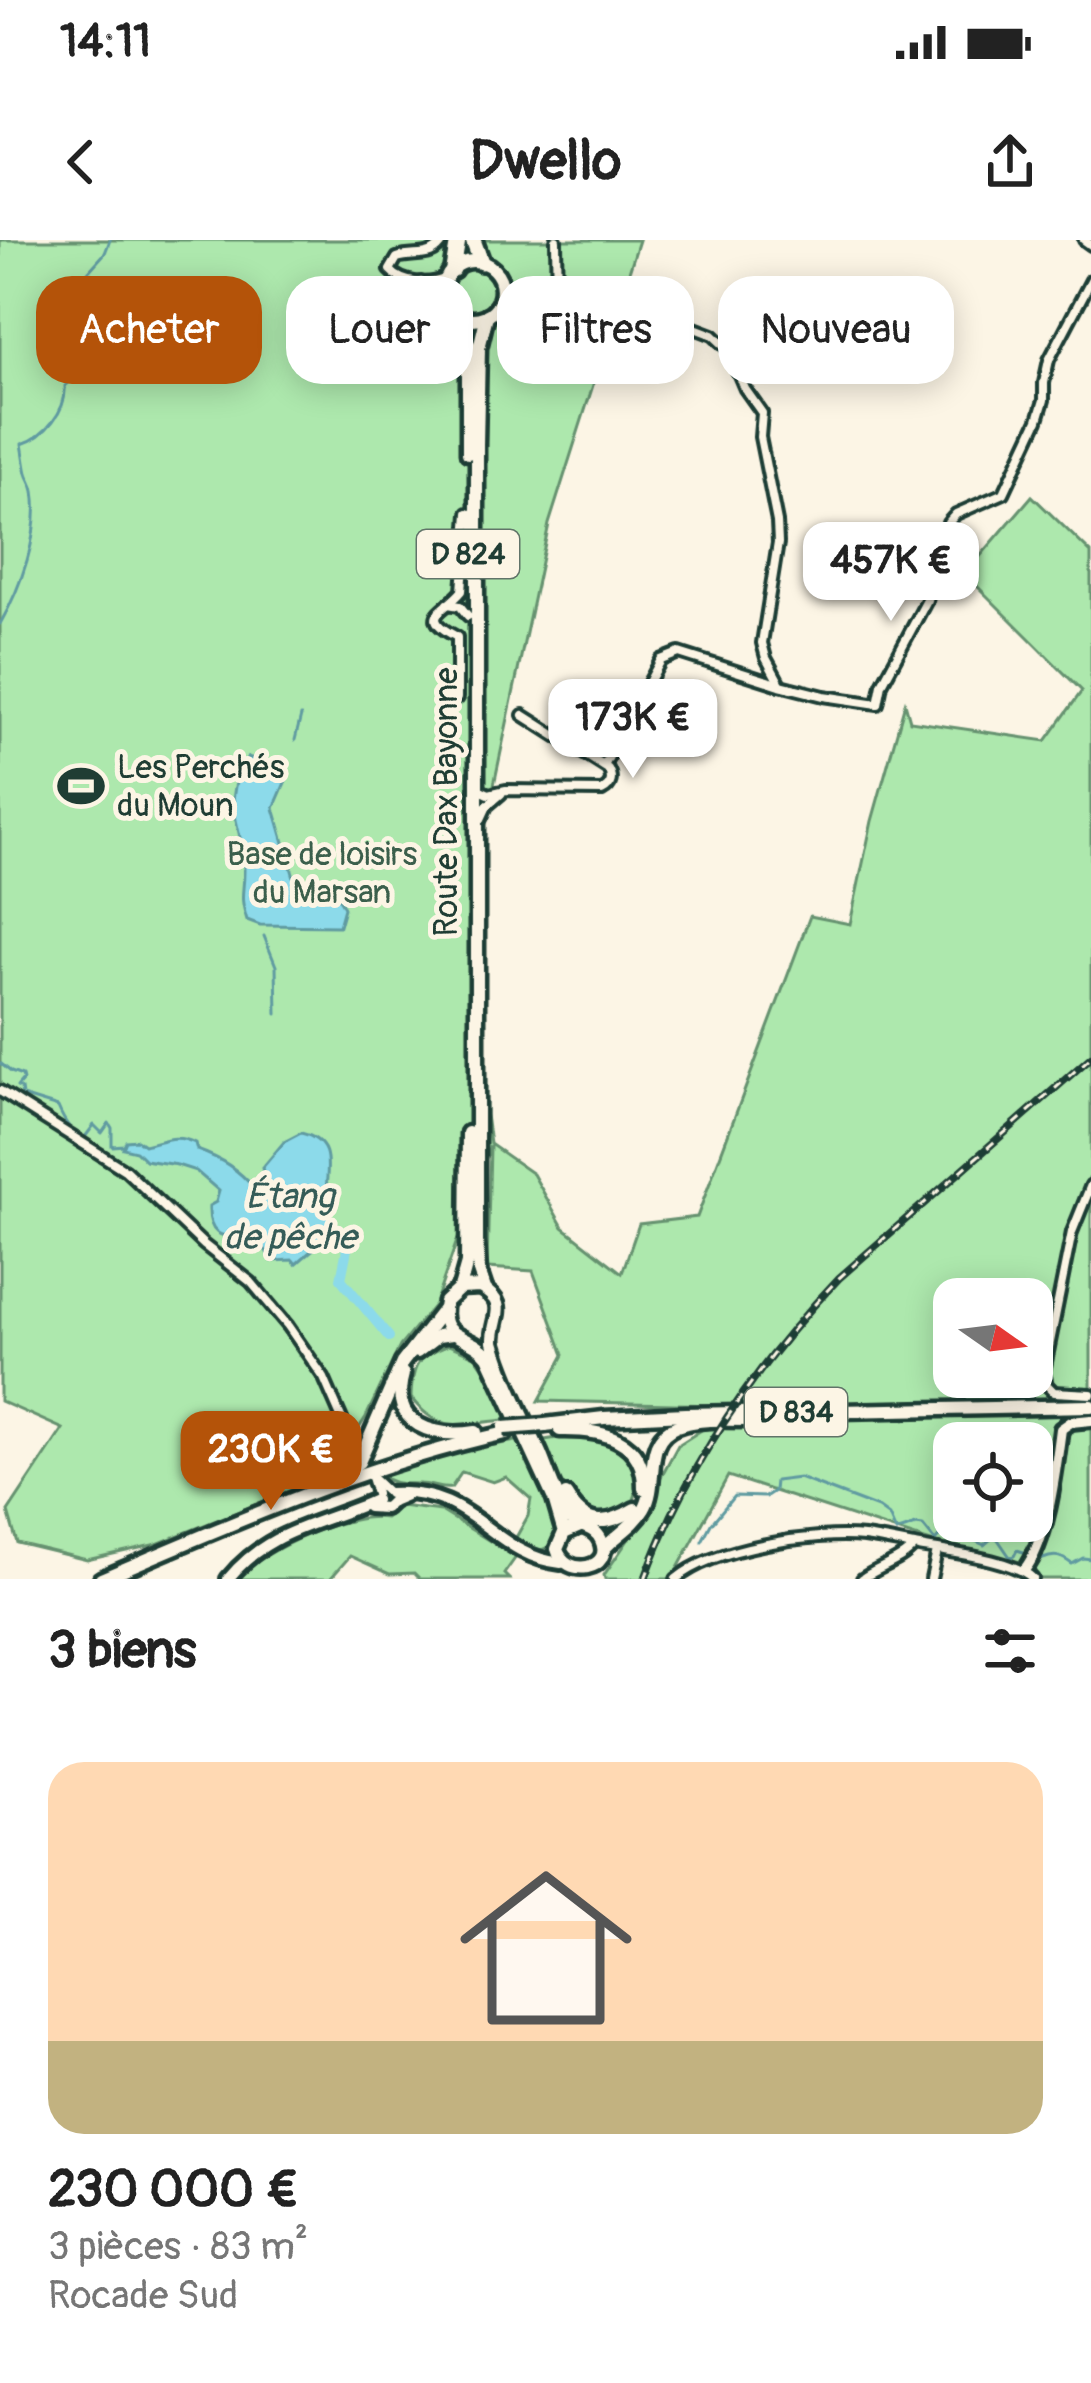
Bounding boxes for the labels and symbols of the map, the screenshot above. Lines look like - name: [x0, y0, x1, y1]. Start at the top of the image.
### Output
- pin: 457K €: [793, 522, 989, 624]
- road number: D 824: [417, 530, 519, 578]
- street label: Route Dax Bayonne: [426, 668, 467, 936]
- pin: 173K €: [535, 679, 731, 781]
- place label: Les Perchés du Moun: [117, 747, 285, 826]
- sports icon: Les Perchés du Moun: [56, 761, 106, 811]
- park label: Base de loisirs du Marsan: [227, 834, 418, 913]
- water label: Étang de pêche: [224, 1174, 360, 1260]
- north arrow: [933, 1278, 1053, 1398]
- road number: D 834: [745, 1388, 847, 1436]
- pin: 230K €: [173, 1411, 369, 1513]

